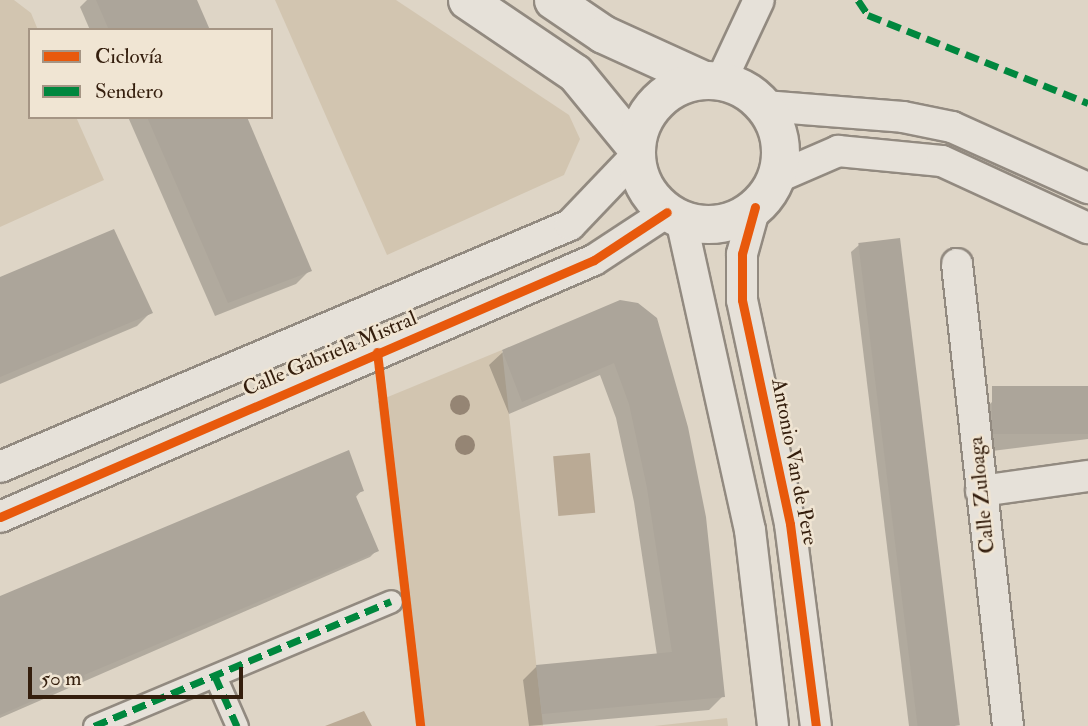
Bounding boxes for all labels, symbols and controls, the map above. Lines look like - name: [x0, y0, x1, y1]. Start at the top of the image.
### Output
- legend: [28, 28, 273, 119]
- text: Ciclovía: [95, 43, 163, 70]
- text: Sendero: [95, 78, 163, 105]
- street label: Calle Gabriela Mistral: [239, 306, 421, 402]
- street label: Antonio Van de Pere: [765, 377, 823, 547]
- street label: Calle Zuloaga: [963, 435, 1001, 555]
- scale bar: [32, 652, 247, 696]
- text: 50 m: [41, 665, 82, 692]

